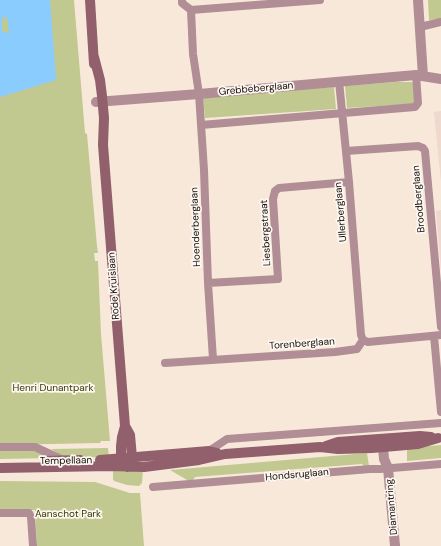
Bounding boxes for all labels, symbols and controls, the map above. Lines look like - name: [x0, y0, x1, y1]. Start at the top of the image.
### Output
- street label: Grebbeberglaan: [218, 80, 294, 98]
- street label: Broodberglaan: [410, 165, 428, 233]
- street label: Ullerberglaan: [332, 181, 350, 243]
- street label: Hoenderberglaan: [189, 187, 203, 267]
- street label: Liesbergstraat: [258, 199, 274, 267]
- street label: Rode Kruislaan: [106, 252, 122, 320]
- street label: Torenberglaan: [269, 336, 335, 352]
- park label: Henri Dunantpark: [13, 382, 93, 394]
- street label: Tempellaan: [40, 455, 92, 467]
- street label: Hondsruglaan: [265, 466, 329, 484]
- street label: Diamantring: [384, 479, 400, 535]
- park label: Aanschot Park: [35, 508, 101, 520]

